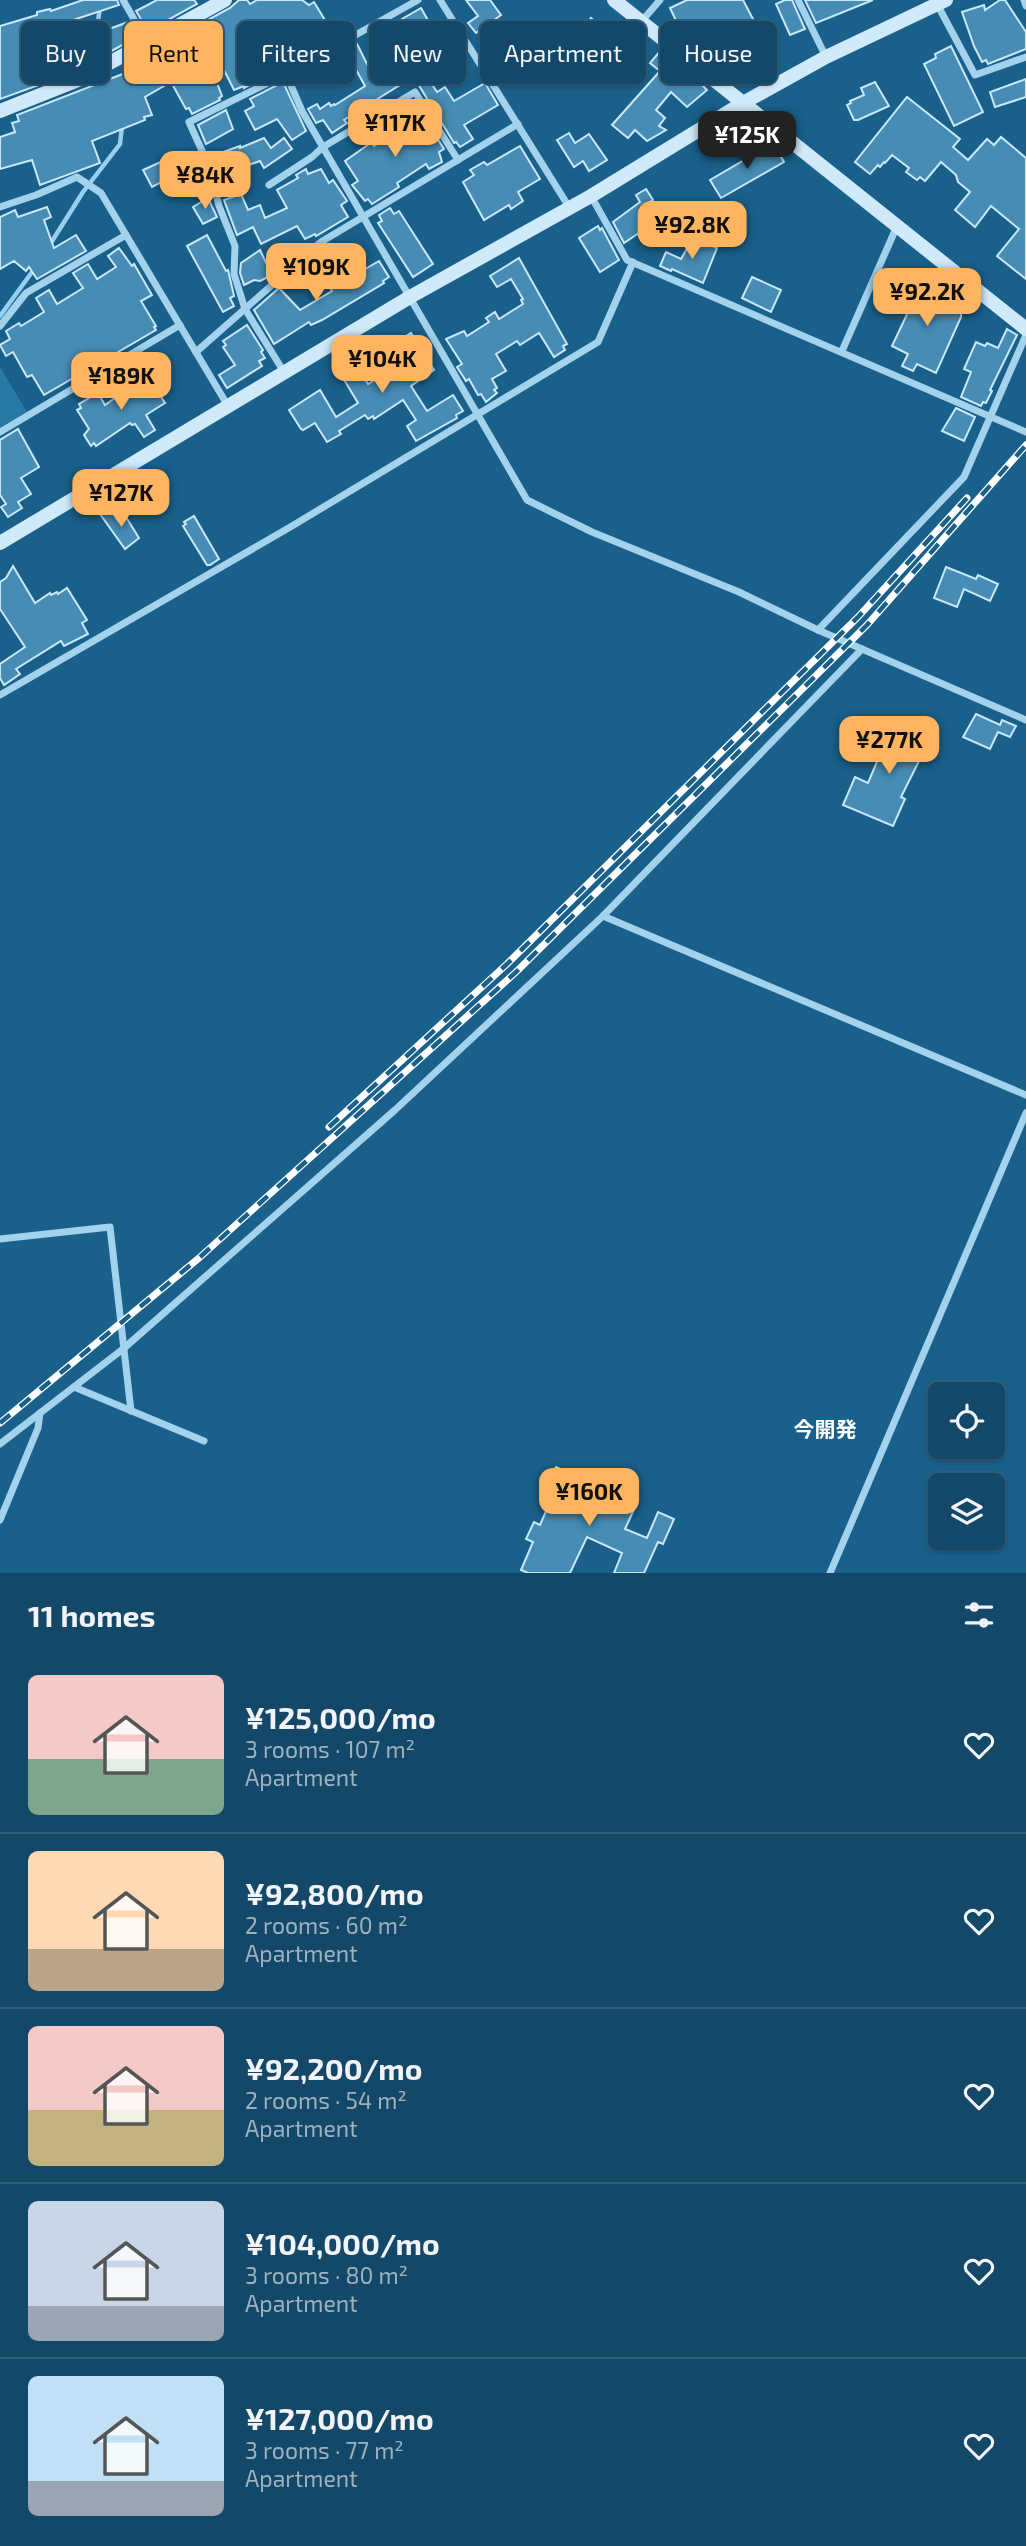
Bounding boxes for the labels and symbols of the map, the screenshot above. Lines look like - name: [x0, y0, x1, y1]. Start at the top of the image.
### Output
- pin: ¥117K: [346, 100, 444, 159]
- pin: ¥125K: [698, 111, 796, 171]
- pin: ¥84K: [164, 152, 246, 211]
- pin: ¥92.8K: [635, 202, 749, 261]
- pin: ¥109K: [267, 244, 365, 303]
- pin: ¥92.2K: [870, 268, 984, 328]
- pin: ¥104K: [333, 336, 431, 395]
- pin: ¥189K: [72, 352, 170, 412]
- pin: ¥127K: [72, 470, 170, 529]
- pin: ¥277K: [840, 716, 938, 776]
- district label: 今開発: [794, 1416, 857, 1441]
- pin: ¥160K: [540, 1468, 638, 1528]

